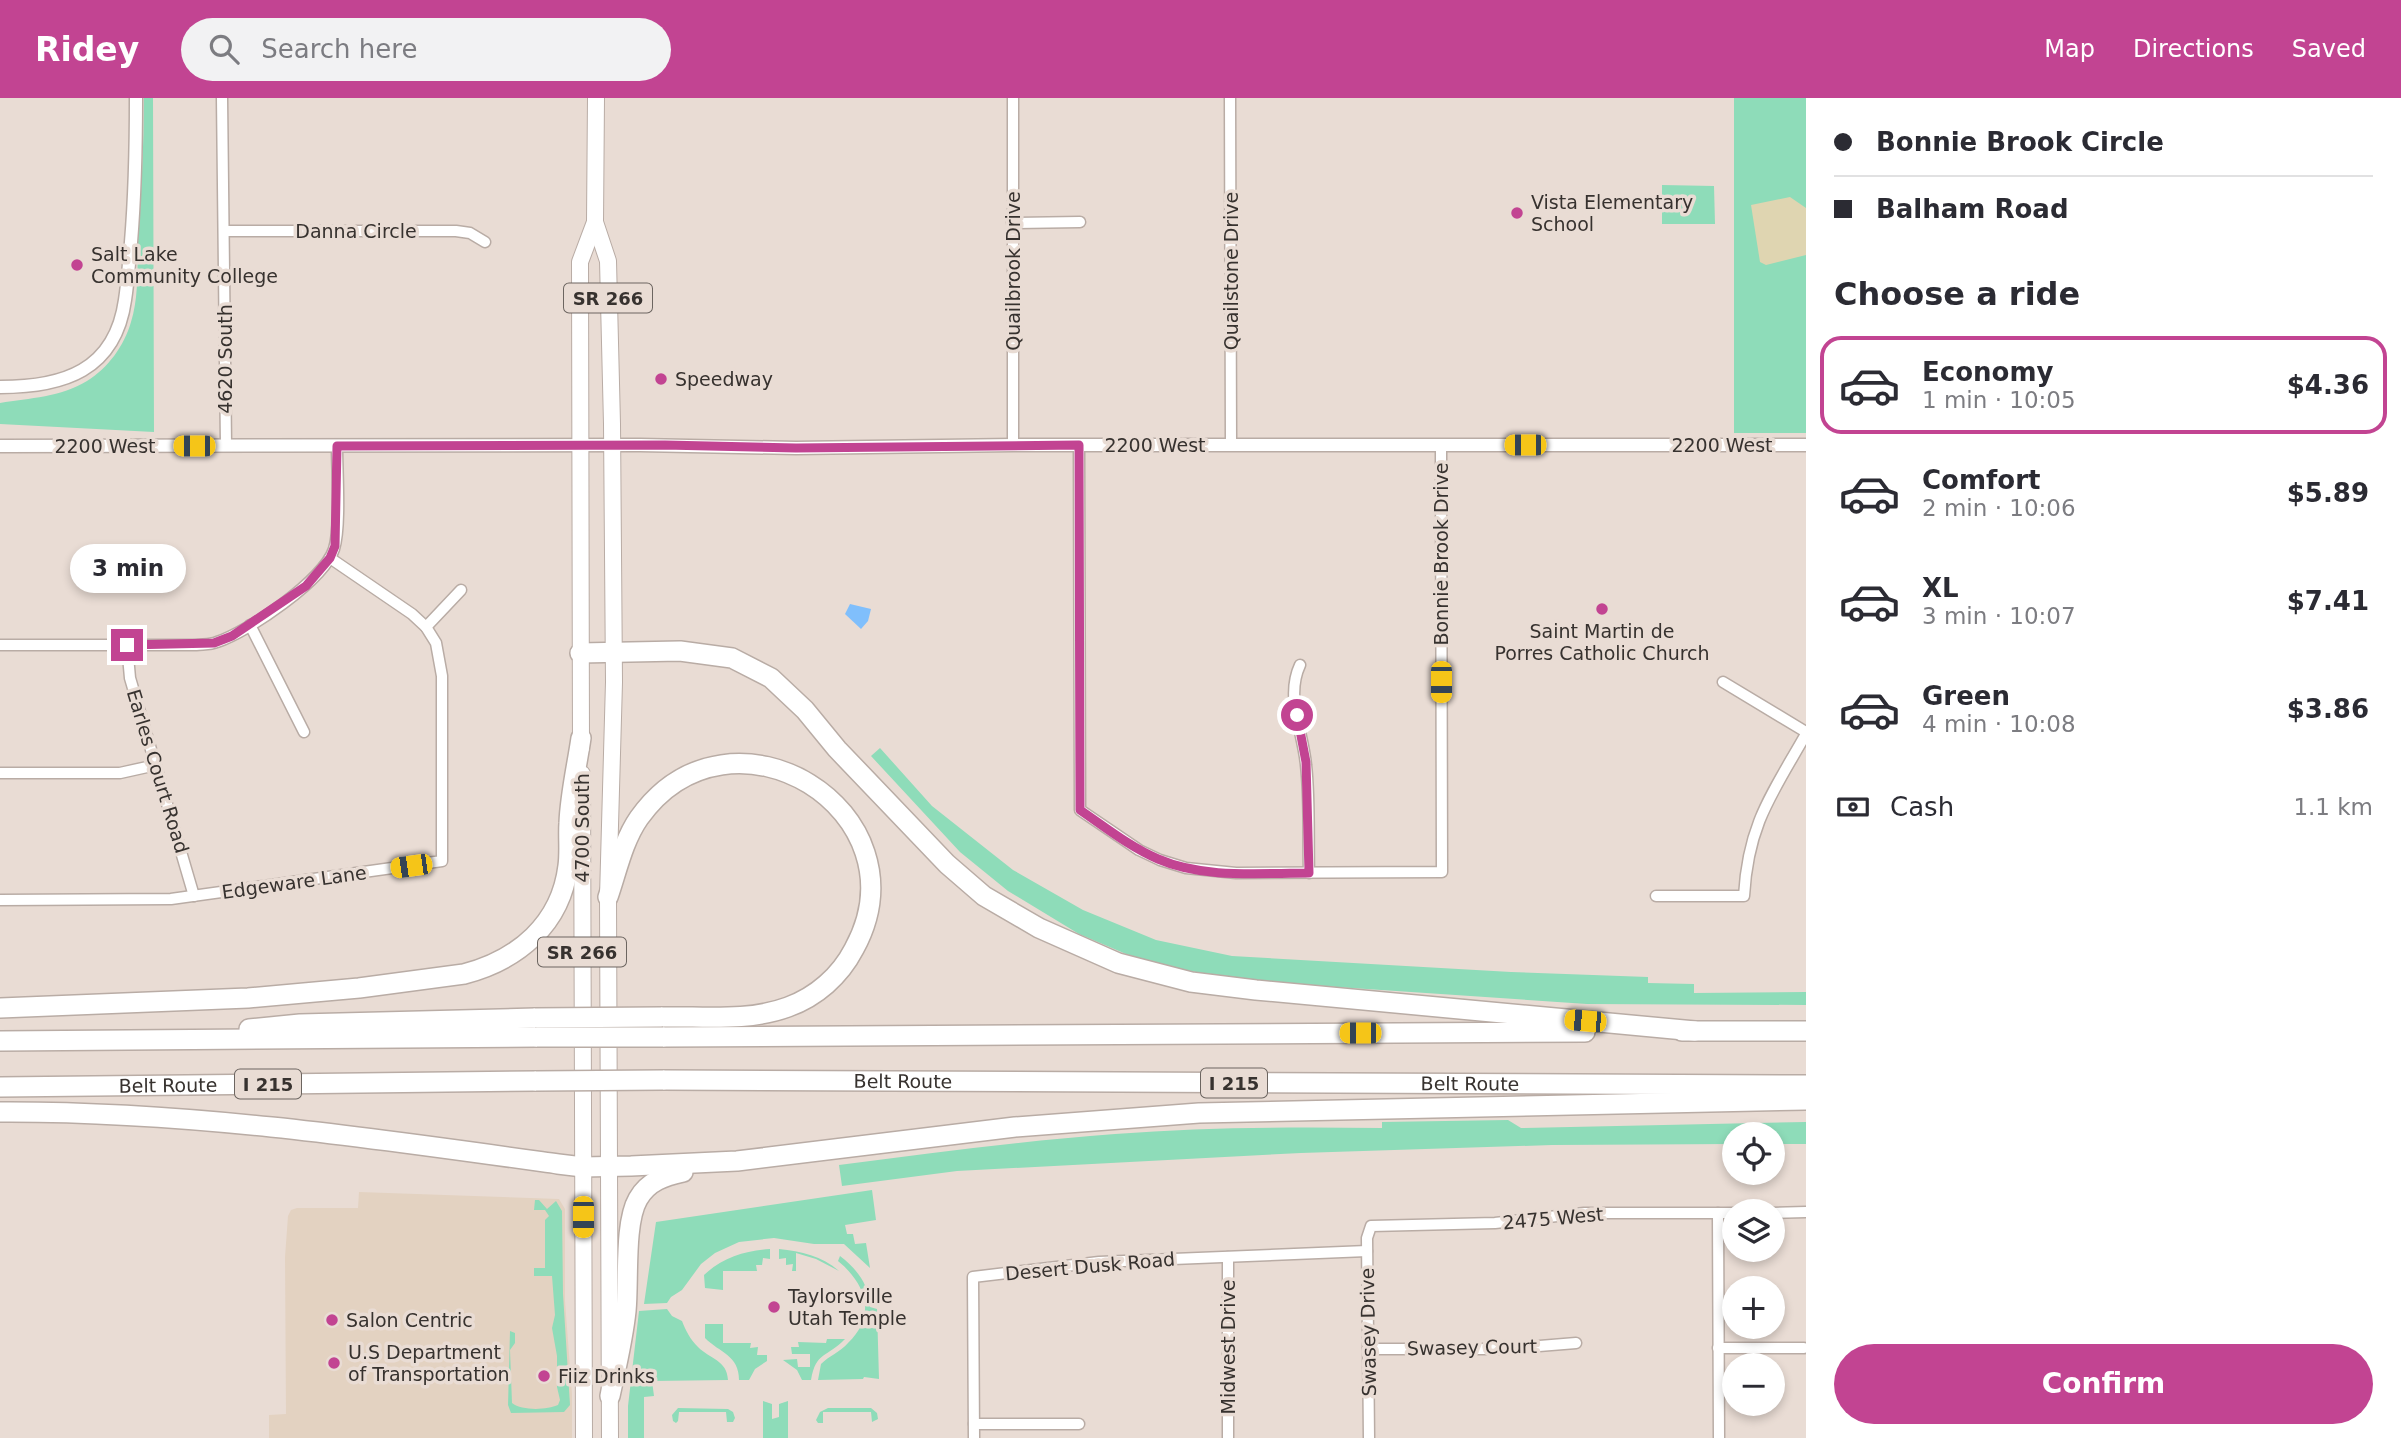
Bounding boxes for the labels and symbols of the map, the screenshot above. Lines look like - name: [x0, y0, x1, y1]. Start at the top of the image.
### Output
- street label: Quailbrook Drive: [1002, 191, 1024, 351]
- place label: Vista Elementary School: [1531, 191, 1693, 235]
- street label: Quailstone Drive: [1220, 192, 1242, 350]
- marker: Vista Elementary School: [1509, 205, 1525, 221]
- street label: Danna Circle: [295, 220, 417, 242]
- place label: Salt Lake Community College: [91, 243, 278, 287]
- marker: Salt Lake Community College: [69, 257, 85, 273]
- road number: SR 266: [564, 284, 652, 313]
- street label: 4620 South: [214, 304, 236, 414]
- place label: Speedway: [675, 368, 773, 390]
- marker: Speedway: [653, 371, 669, 387]
- street label: 2200 West: [1104, 434, 1206, 456]
- street label: 2200 West: [1671, 434, 1773, 456]
- street label: 2200 West: [54, 435, 156, 457]
- car: [1505, 435, 1547, 456]
- car: [174, 436, 216, 457]
- street label: Bonnie Brook Drive: [1430, 462, 1452, 646]
- callout: 3 min: [69, 544, 185, 592]
- marker: Saint Martin de Porres Catholic Church: [1594, 601, 1610, 617]
- place label: Saint Martin de Porres Catholic Church: [1494, 620, 1710, 664]
- route end: [111, 629, 143, 661]
- car: [1431, 661, 1452, 703]
- street label: Earles Court Road: [123, 686, 193, 856]
- route start: [1281, 699, 1313, 731]
- street label: 4700 South: [571, 773, 593, 883]
- car: [389, 853, 434, 879]
- street label: Edgeware Lane: [220, 861, 368, 903]
- road number: SR 266: [538, 938, 626, 966]
- car: [1564, 1009, 1607, 1033]
- car: [1340, 1023, 1382, 1044]
- road number: I 215: [1201, 1068, 1267, 1098]
- road number: I 215: [235, 1070, 301, 1099]
- street label: Belt Route: [854, 1070, 952, 1092]
- street label: Belt Route: [1421, 1072, 1519, 1095]
- street label: Belt Route: [119, 1074, 217, 1097]
- car: [573, 1196, 594, 1238]
- street label: 2475 West: [1502, 1203, 1604, 1233]
- street label: Desert Dusk Road: [1004, 1248, 1176, 1284]
- street label: Swasey Drive: [1356, 1267, 1380, 1397]
- street label: Midwest Drive: [1217, 1279, 1239, 1415]
- place label: Taylorsville Utah Temple: [787, 1285, 907, 1329]
- marker: Taylorsville Utah Temple: [766, 1299, 782, 1315]
- place label: Salon Centric: [346, 1309, 473, 1331]
- marker: Salon Centric: [324, 1312, 340, 1328]
- street label: Swasey Court: [1407, 1335, 1537, 1359]
- place label: U.S Department of Transportation: [348, 1341, 510, 1385]
- marker: U.S Department of Transportation: [326, 1355, 342, 1371]
- place label: Fiiz Drinks: [558, 1365, 655, 1387]
- marker: Fiiz Drinks: [536, 1368, 552, 1384]

